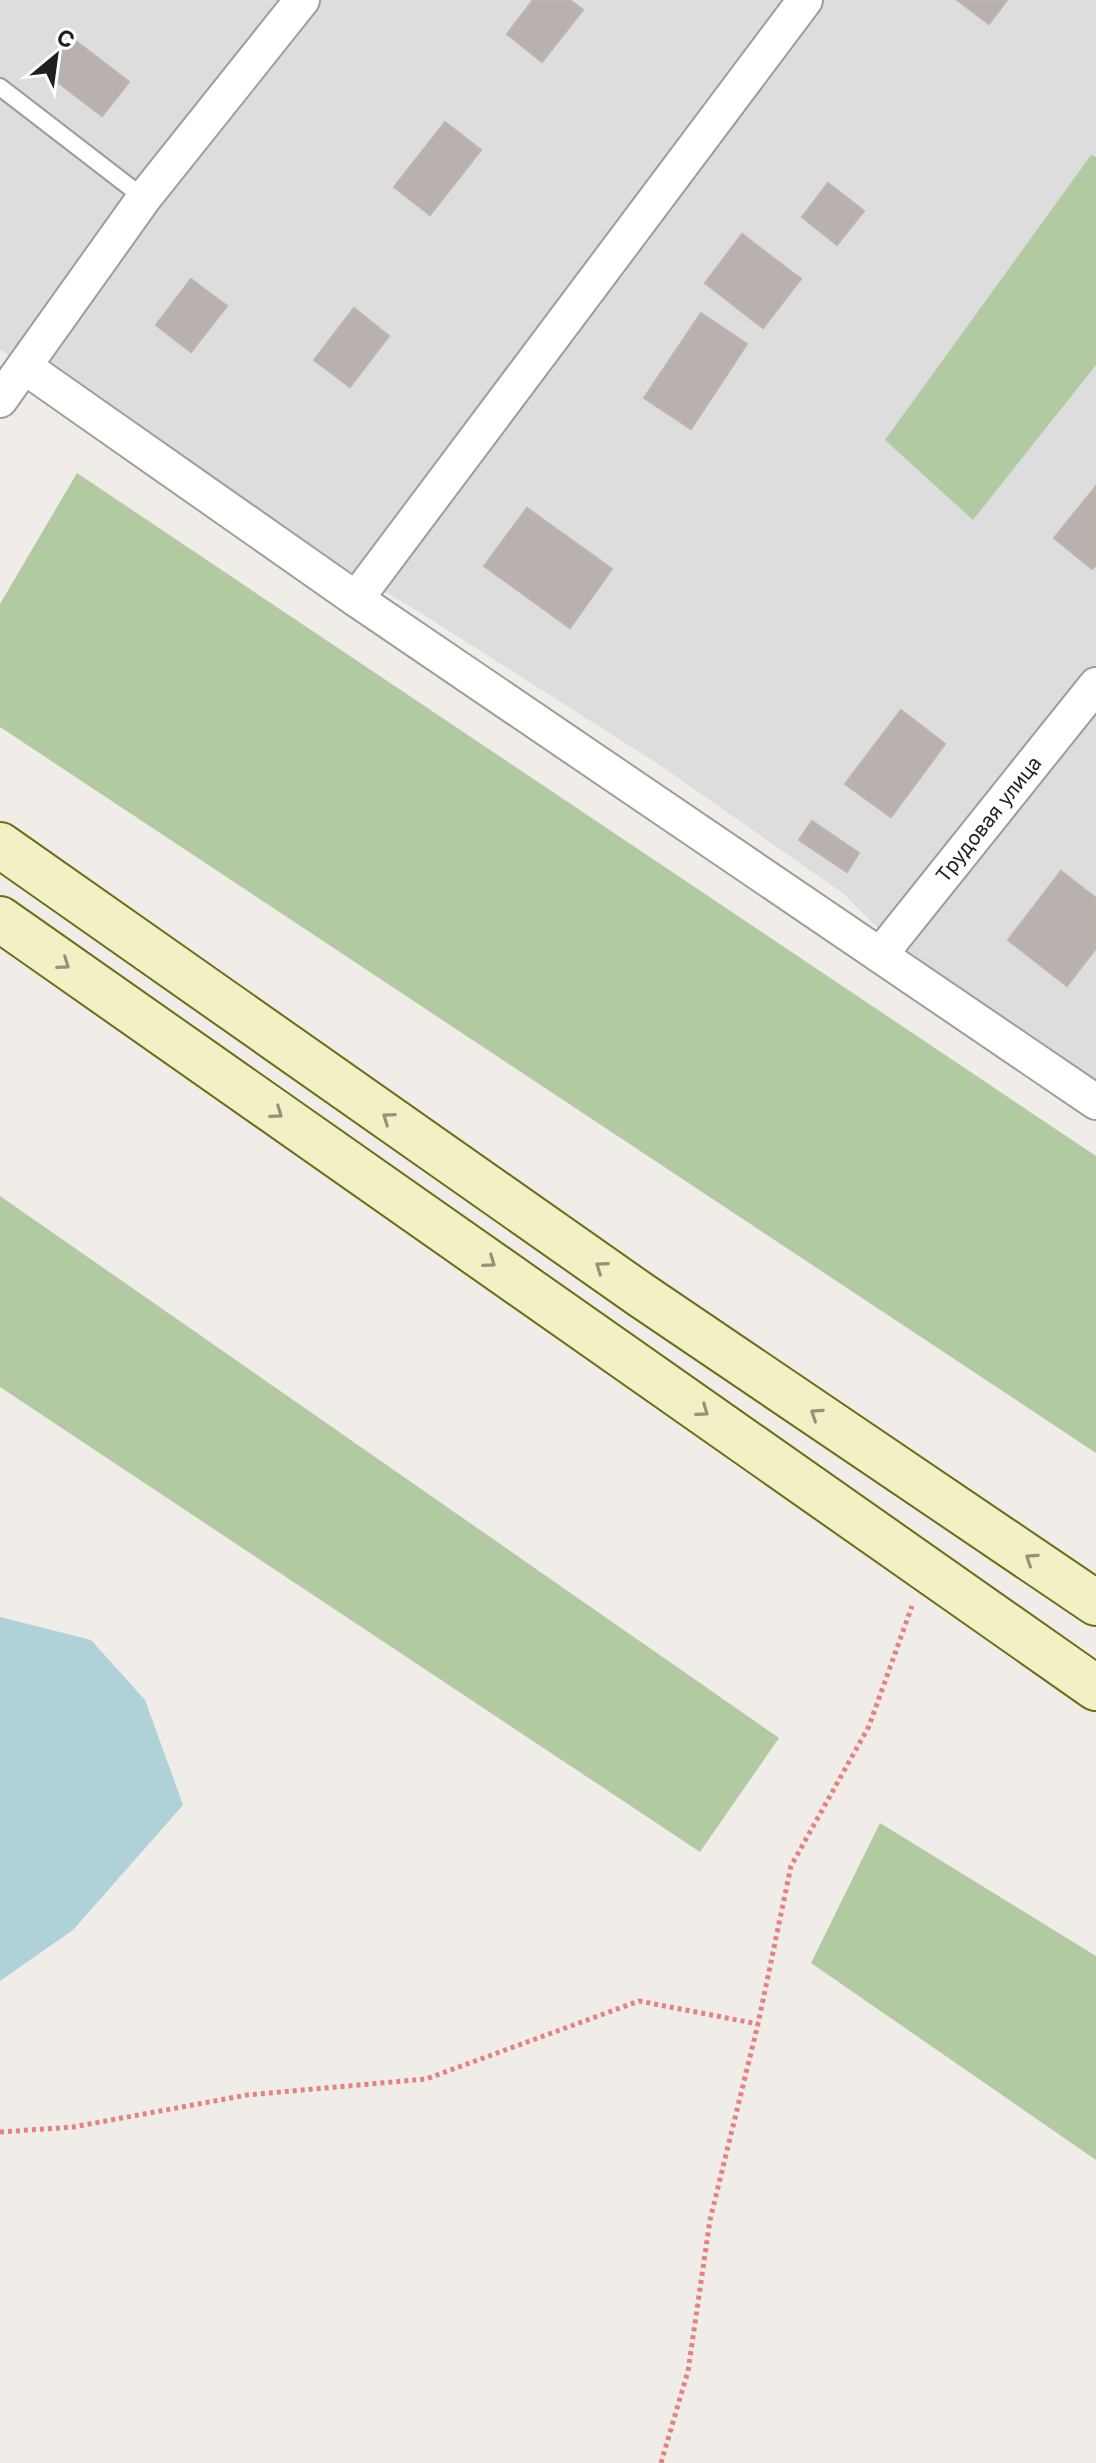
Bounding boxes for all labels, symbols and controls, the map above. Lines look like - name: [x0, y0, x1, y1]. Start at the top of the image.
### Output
- north arrow: [16, 16, 96, 96]
- text: С: [52, 23, 79, 54]
- street label: Трудовая улица: [931, 751, 1046, 887]
- one-way arrow: [55, 954, 69, 969]
- one-way arrow: [269, 1103, 283, 1118]
- one-way arrow: [383, 1113, 397, 1128]
- one-way arrow: [482, 1252, 496, 1267]
- one-way arrow: [596, 1262, 610, 1277]
- one-way arrow: [695, 1401, 709, 1416]
- one-way arrow: [810, 1409, 825, 1424]
- one-way arrow: [1026, 1554, 1040, 1569]

